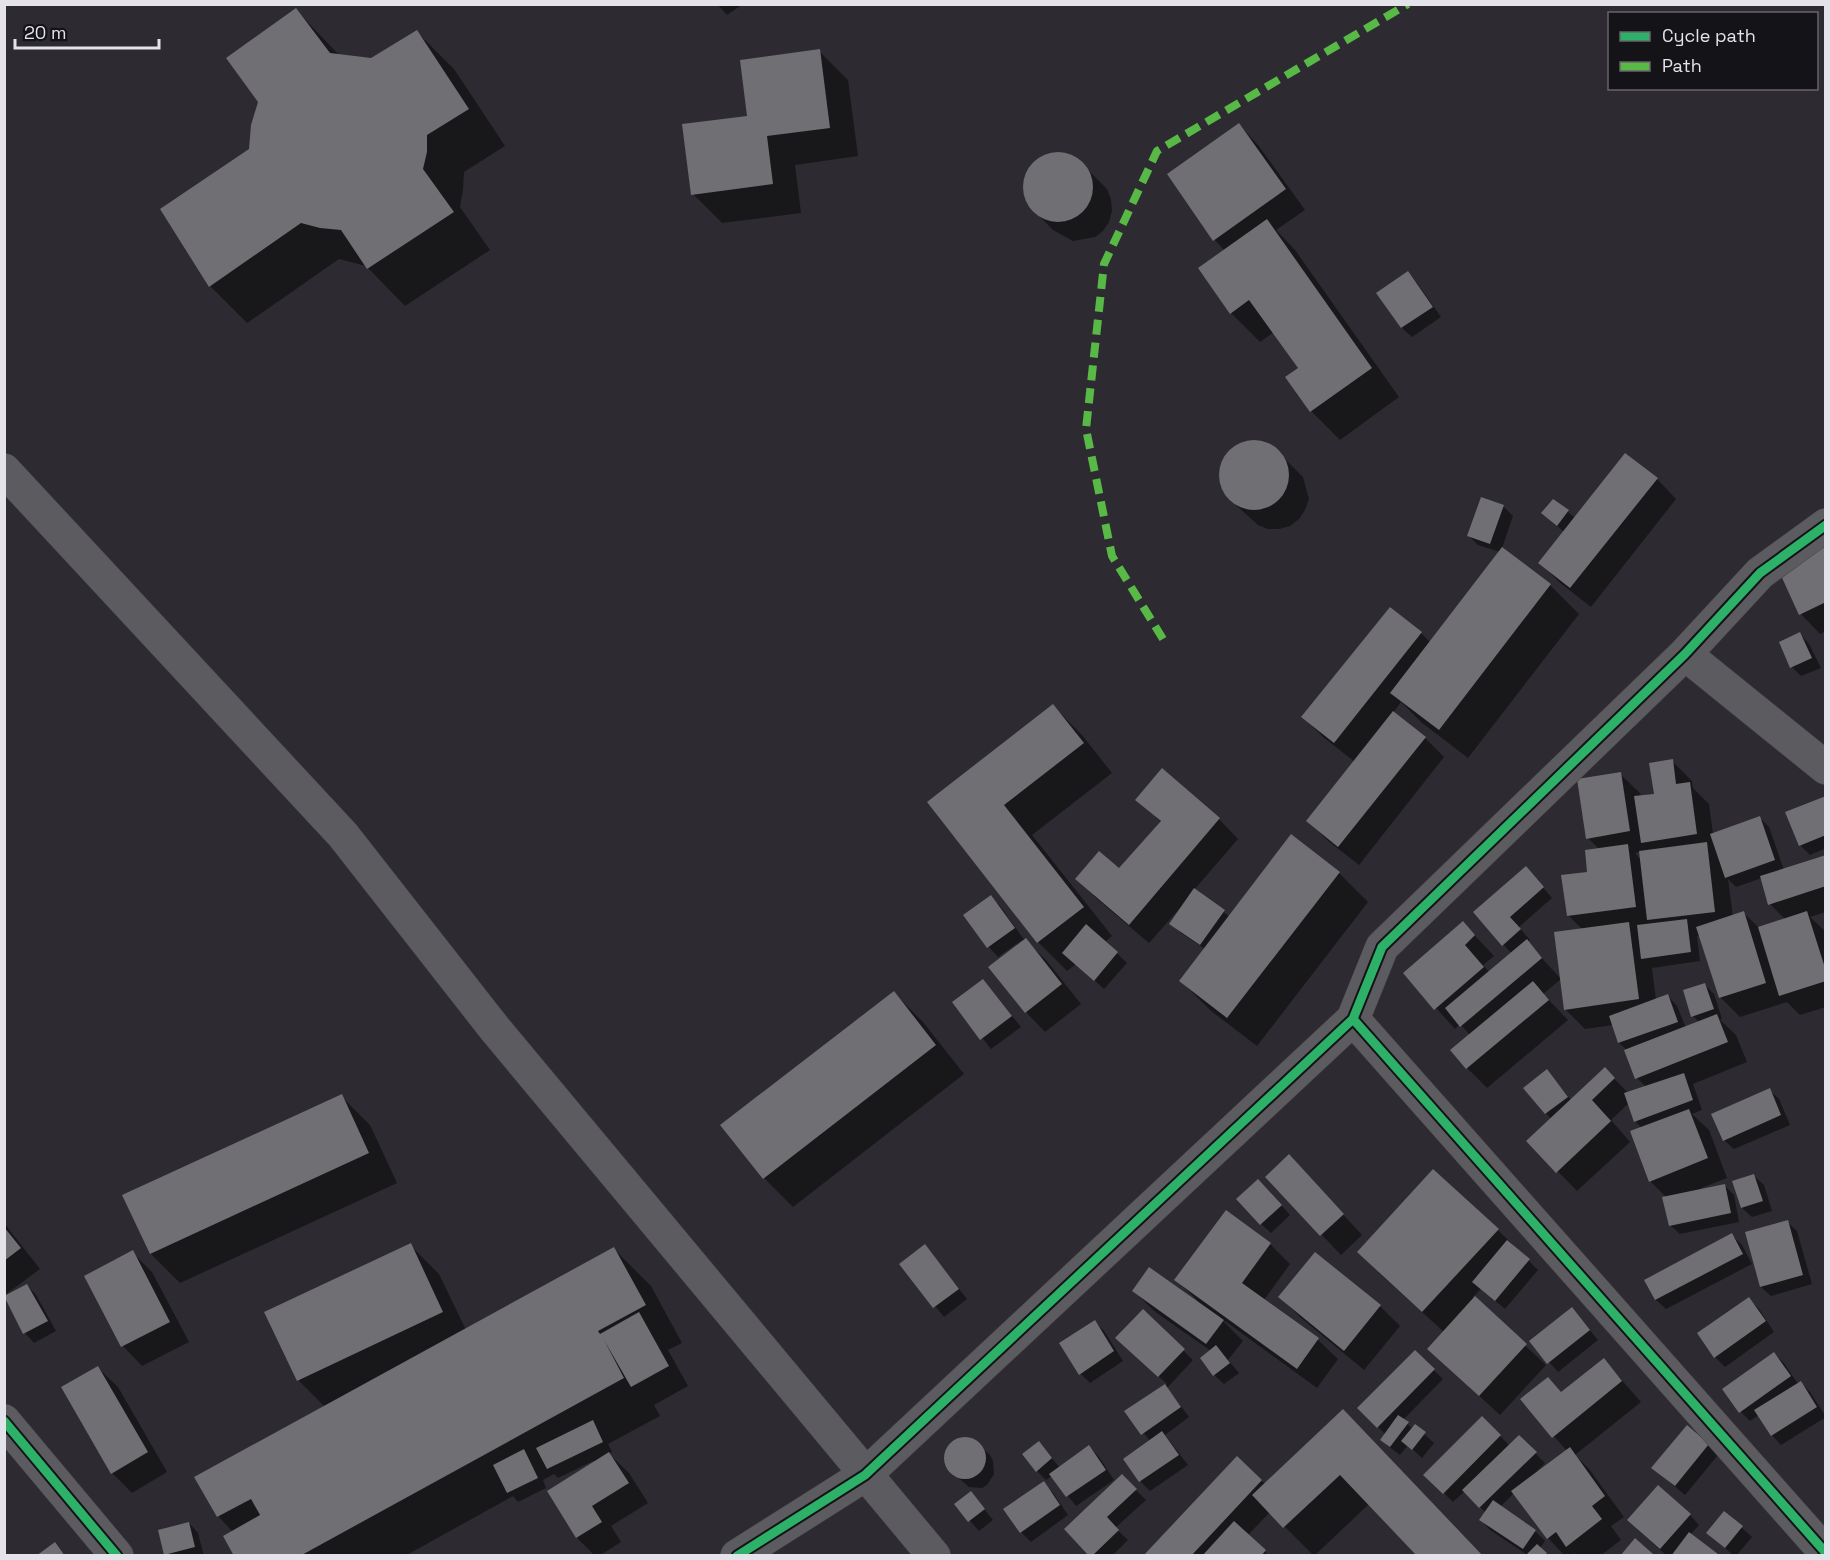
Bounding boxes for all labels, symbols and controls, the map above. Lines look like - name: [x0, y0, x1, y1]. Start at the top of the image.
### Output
- scale bar: [15, 12, 159, 50]
- legend: [1608, 12, 1818, 90]
- text: 20 m: [24, 21, 67, 44]
- text: Cycle path: [1662, 24, 1756, 47]
- text: Path: [1662, 54, 1702, 77]

